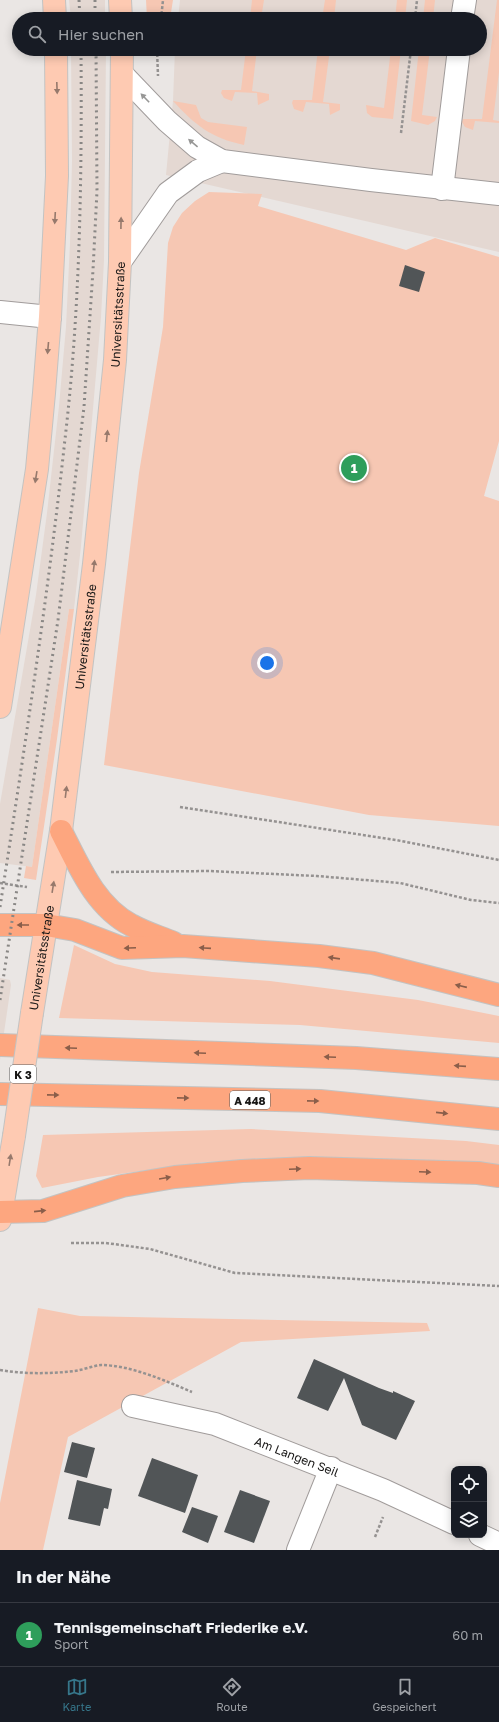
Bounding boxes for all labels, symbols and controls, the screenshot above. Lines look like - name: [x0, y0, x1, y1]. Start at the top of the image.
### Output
- search box: [12, 12, 487, 56]
- icon: search: [26, 23, 48, 45]
- text: Hier suchen: [58, 25, 144, 43]
- one-way arrow: [54, 82, 60, 95]
- one-way arrow: [140, 93, 150, 103]
- one-way arrow: [187, 139, 198, 148]
- one-way arrow: [52, 212, 58, 225]
- one-way arrow: [118, 216, 124, 229]
- street label: Universitätsstraße: [107, 261, 128, 368]
- one-way arrow: [45, 342, 51, 354]
- one-way arrow: [104, 430, 110, 443]
- pin: 1: [341, 453, 367, 483]
- one-way arrow: [33, 471, 39, 483]
- one-way arrow: [91, 560, 97, 572]
- street label: Universitätsstraße: [71, 583, 99, 690]
- your location: [257, 653, 277, 673]
- one-way arrow: [63, 786, 69, 798]
- one-way arrow: [50, 881, 56, 893]
- street label: Universitätsstraße: [25, 904, 57, 1011]
- one-way arrow: [16, 922, 29, 928]
- one-way arrow: [124, 944, 136, 951]
- one-way arrow: [199, 944, 211, 951]
- one-way arrow: [328, 955, 340, 961]
- one-way arrow: [455, 983, 467, 989]
- one-way arrow: [64, 1045, 77, 1051]
- one-way arrow: [194, 1050, 206, 1057]
- one-way arrow: [323, 1054, 336, 1060]
- one-way arrow: [454, 1062, 466, 1069]
- road number: K 3: [10, 1065, 36, 1083]
- road number: A 448: [230, 1091, 270, 1109]
- one-way arrow: [47, 1092, 60, 1098]
- one-way arrow: [177, 1095, 190, 1101]
- one-way arrow: [307, 1098, 320, 1104]
- one-way arrow: [436, 1110, 448, 1117]
- one-way arrow: [7, 1154, 13, 1166]
- one-way arrow: [289, 1166, 302, 1172]
- one-way arrow: [419, 1169, 432, 1175]
- one-way arrow: [159, 1175, 171, 1181]
- one-way arrow: [34, 1208, 46, 1214]
- street label: Am Langen Seil: [253, 1433, 341, 1480]
- map controls: [451, 1466, 487, 1538]
- button: locate: [451, 1466, 487, 1502]
- button: layers: [451, 1502, 487, 1538]
- text: In der Nähe: [16, 1566, 111, 1587]
- text: Tennisgemeinschaft Friederike e.V.: [54, 1618, 308, 1636]
- text: 1: [26, 1627, 32, 1643]
- text: 60 m: [452, 1627, 483, 1643]
- text: Sport: [54, 1636, 89, 1652]
- tab: Karte: [62, 1676, 91, 1713]
- tab: Route: [216, 1676, 248, 1713]
- tab: Gespeichert: [372, 1676, 437, 1713]

